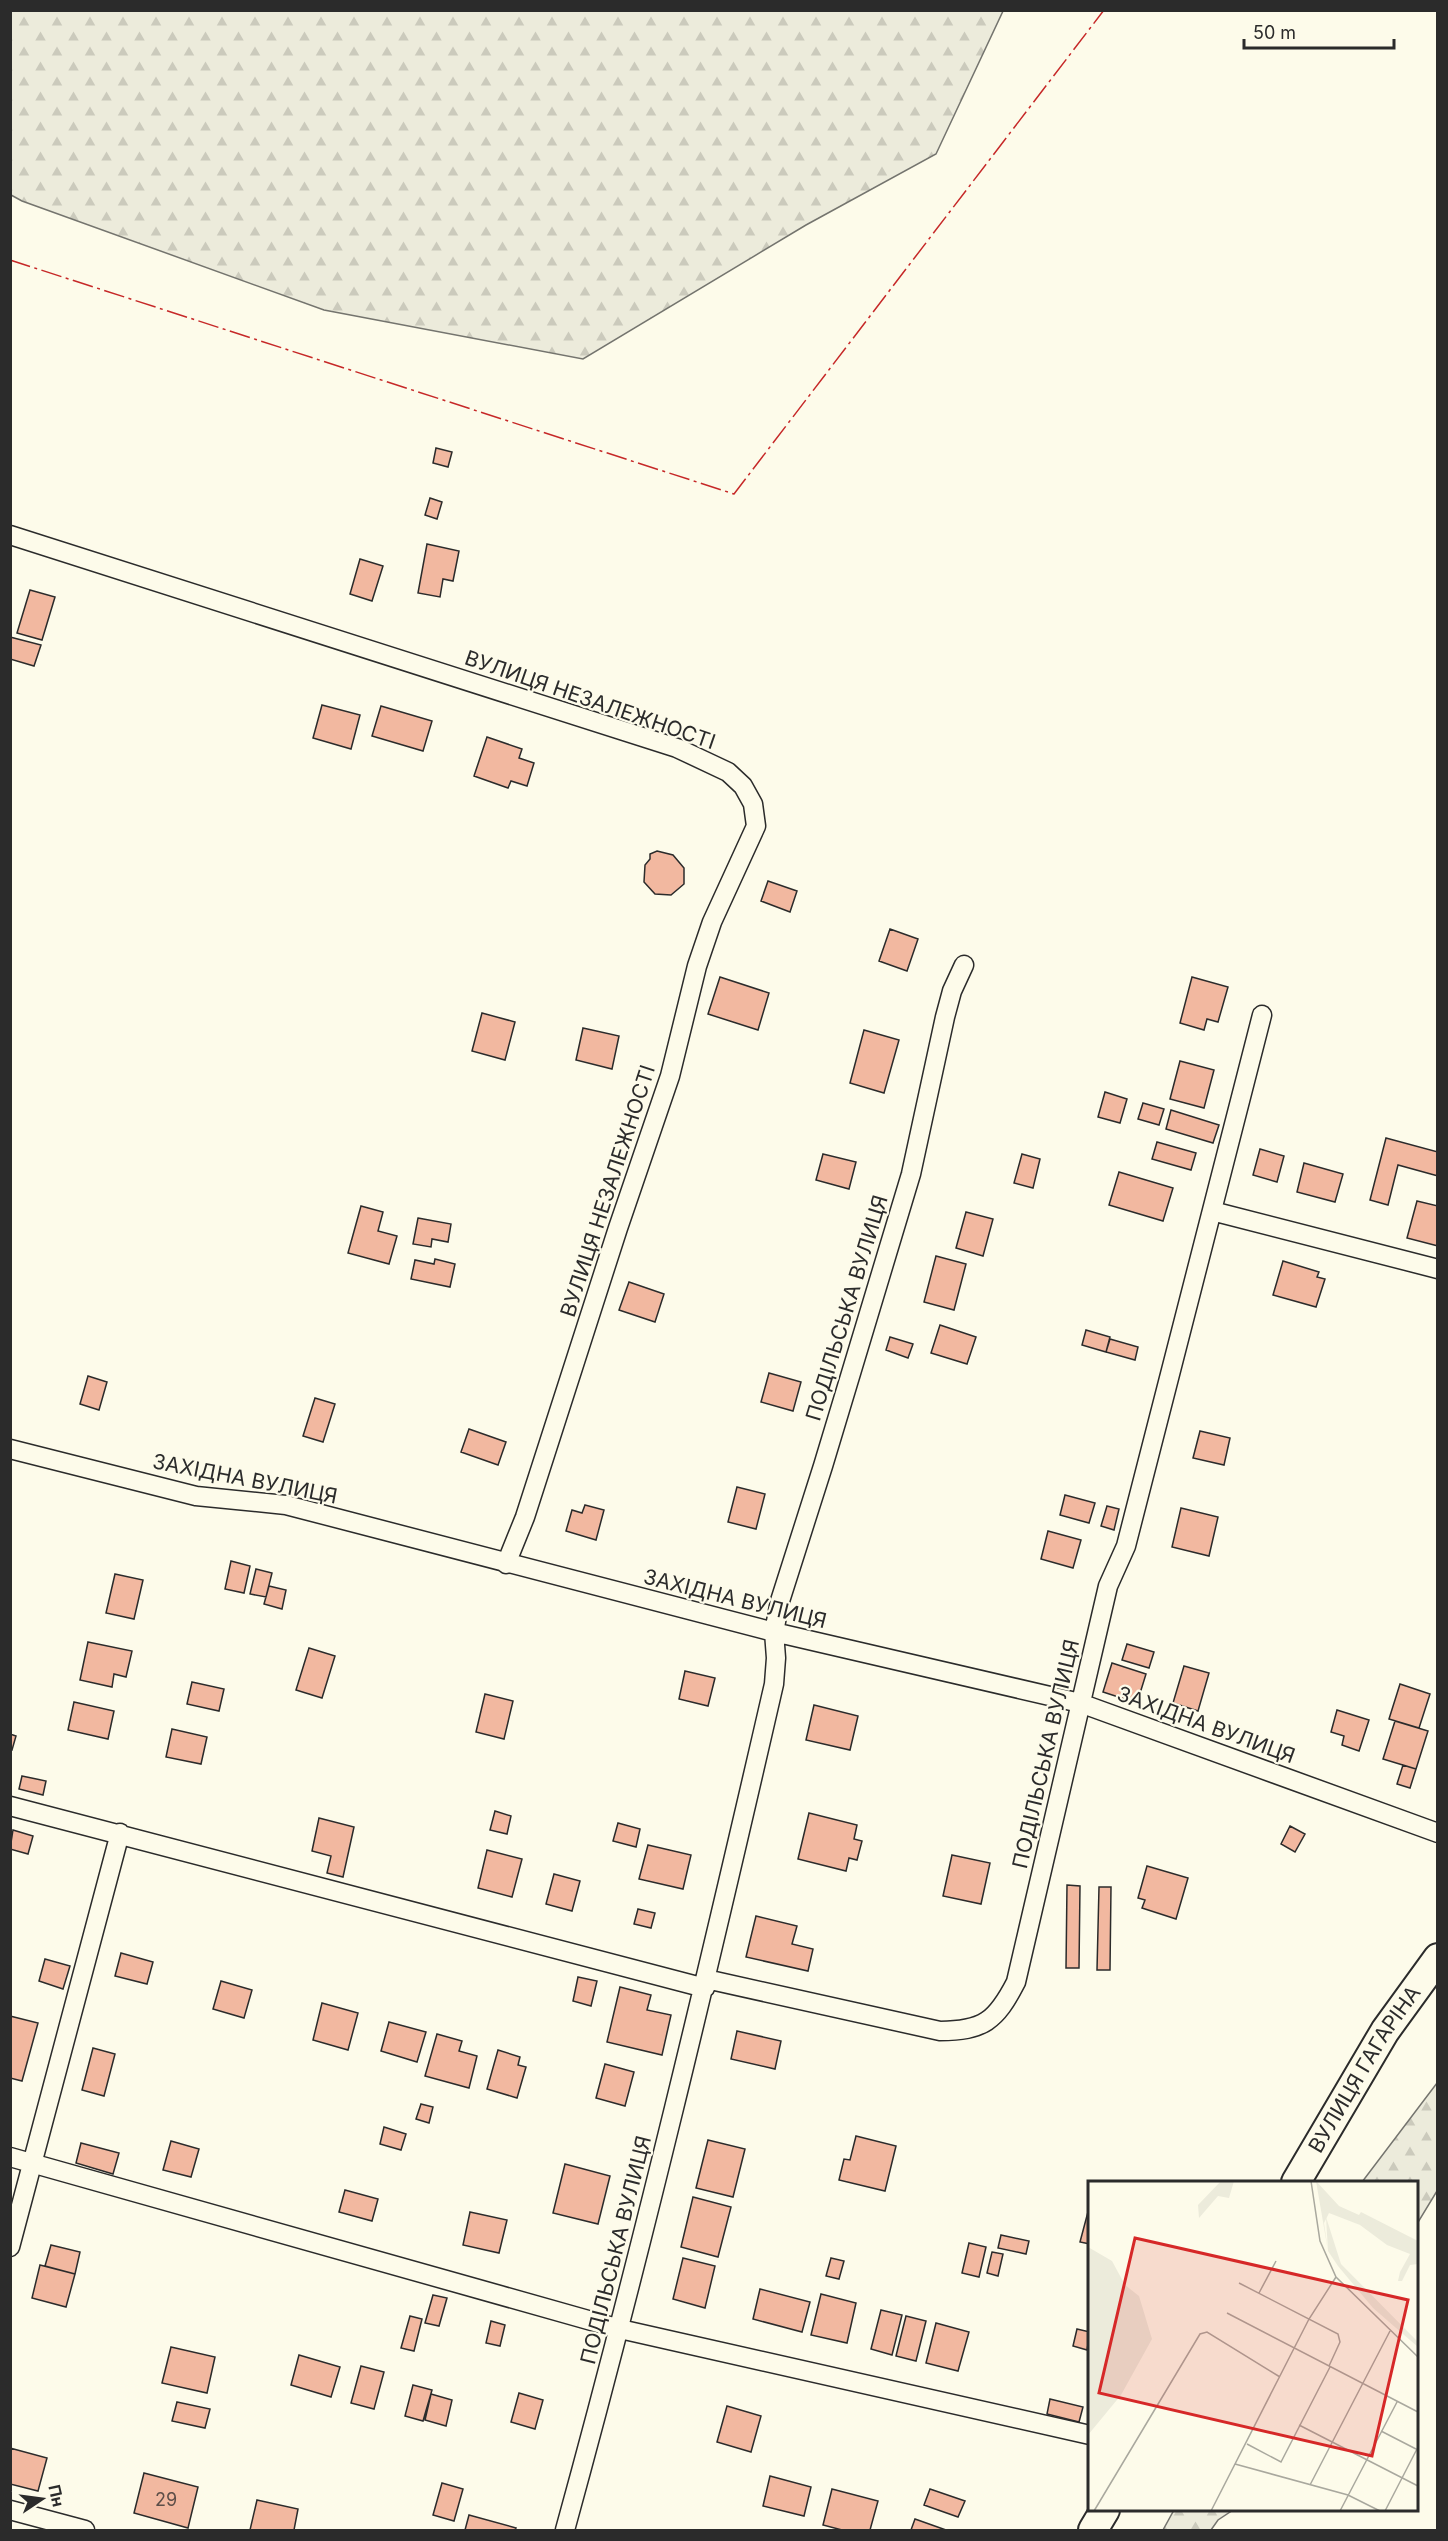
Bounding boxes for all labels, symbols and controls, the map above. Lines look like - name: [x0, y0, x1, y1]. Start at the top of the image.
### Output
- scale bar: [1244, 12, 1394, 50]
- text: 50 m: [1253, 22, 1296, 43]
- street label: ВУЛИЦЯ НЕЗАЛЕЖНОСТІ: [462, 645, 719, 754]
- street label: ВУЛИЦЯ НЕЗАЛЕЖНОСТІ: [555, 1062, 660, 1320]
- street label: ПОДІЛЬСЬКА ВУЛИЦЯ: [800, 1192, 893, 1424]
- street label: ЗАХІДНА ВУЛИЦЯ: [151, 1448, 340, 1509]
- street label: ЗАХІДНА ВУЛИЦЯ: [641, 1564, 829, 1633]
- street label: ПОДІЛЬСЬКА ВУЛИЦЯ: [1007, 1637, 1084, 1871]
- street label: ЗАХІДНА ВУЛИЦЯ: [1114, 1681, 1299, 1768]
- street label: ВУЛИЦЯ ГАГАРІНА: [1303, 1981, 1426, 2157]
- street label: ПОДІЛЬСЬКА ВУЛИЦЯ: [575, 2133, 656, 2367]
- inset map: [1088, 2181, 1418, 2511]
- north arrow: [12, 2469, 72, 2529]
- text: Пн: [44, 2483, 69, 2509]
- house number: 29: [155, 2489, 177, 2510]

